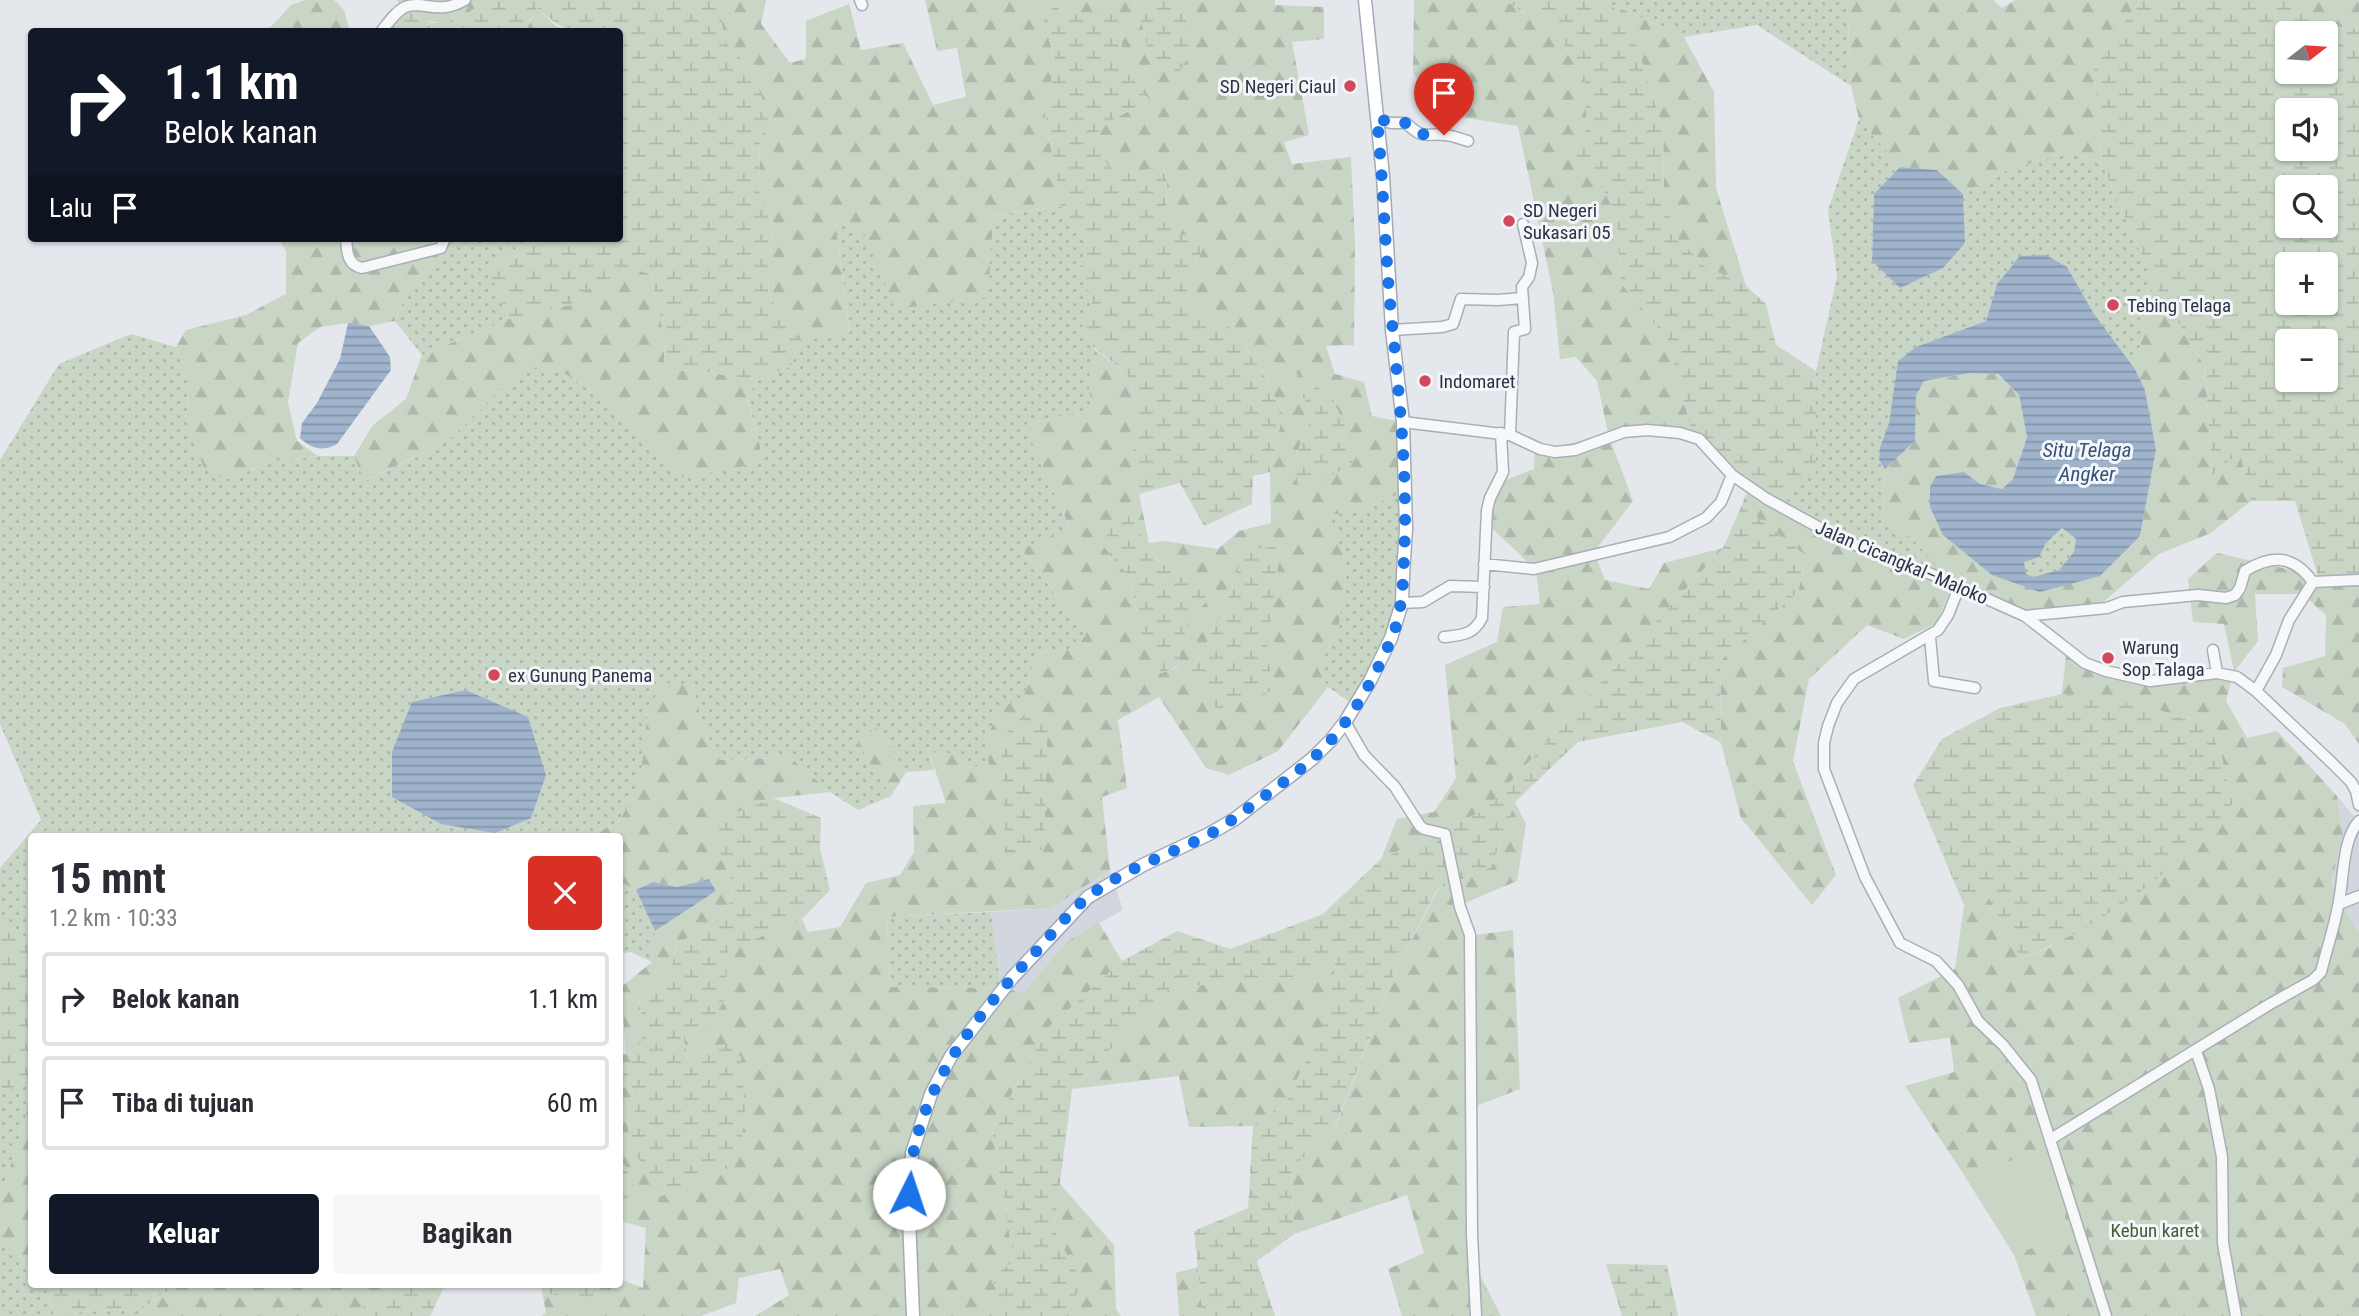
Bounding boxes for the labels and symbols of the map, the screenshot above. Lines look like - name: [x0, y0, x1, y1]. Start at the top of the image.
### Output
- north arrow: [2275, 21, 2338, 84]
- pin: [1414, 63, 1474, 135]
- place label: SD Negeri Ciaul: [1220, 75, 1336, 98]
- marker: SD Negeri Ciaul: [1342, 78, 1358, 94]
- place label: SD Negeri Sukasari 05: [1523, 199, 1611, 244]
- marker: SD Negeri Sukasari 05: [1501, 213, 1517, 229]
- place label: Tebing Telaga: [2127, 294, 2231, 317]
- marker: Tebing Telaga: [2105, 297, 2121, 313]
- place label: Indomaret: [1439, 370, 1515, 393]
- marker: Indomaret: [1417, 373, 1433, 389]
- water label: Situ Telaga Angker: [2043, 438, 2131, 486]
- street label: Jalan Cicangkal–Maloko: [1812, 516, 1992, 609]
- place label: Warung Sop Talaga: [2122, 636, 2205, 681]
- marker: Warung Sop Talaga: [2100, 650, 2116, 666]
- place label: ex Gunung Panema: [508, 664, 652, 687]
- marker: ex Gunung Panema: [486, 667, 502, 683]
- position arrow: [872, 1157, 946, 1231]
- park label: Kebun karet: [2111, 1219, 2199, 1242]

